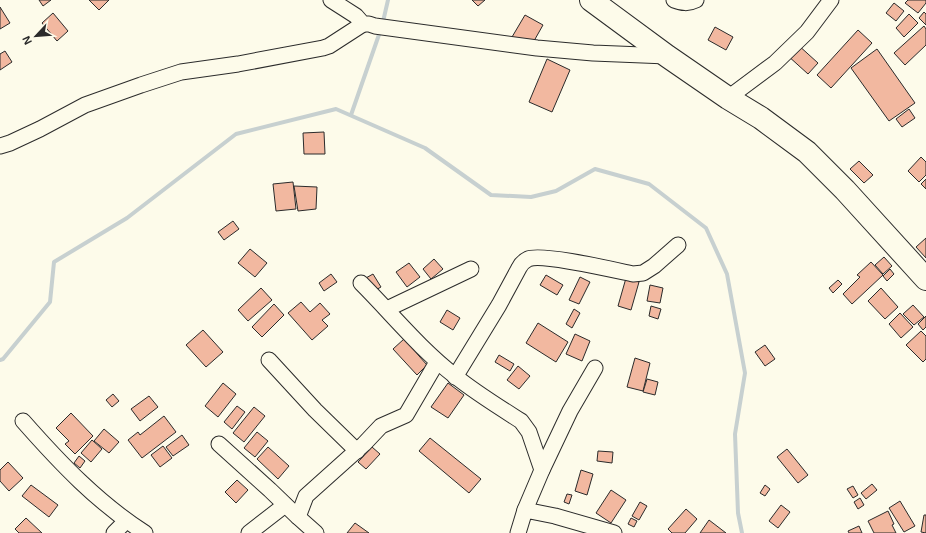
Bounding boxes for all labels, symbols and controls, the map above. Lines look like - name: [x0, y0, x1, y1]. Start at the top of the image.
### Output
- north arrow: [16, 16, 56, 56]
- text: N: [20, 34, 34, 47]

